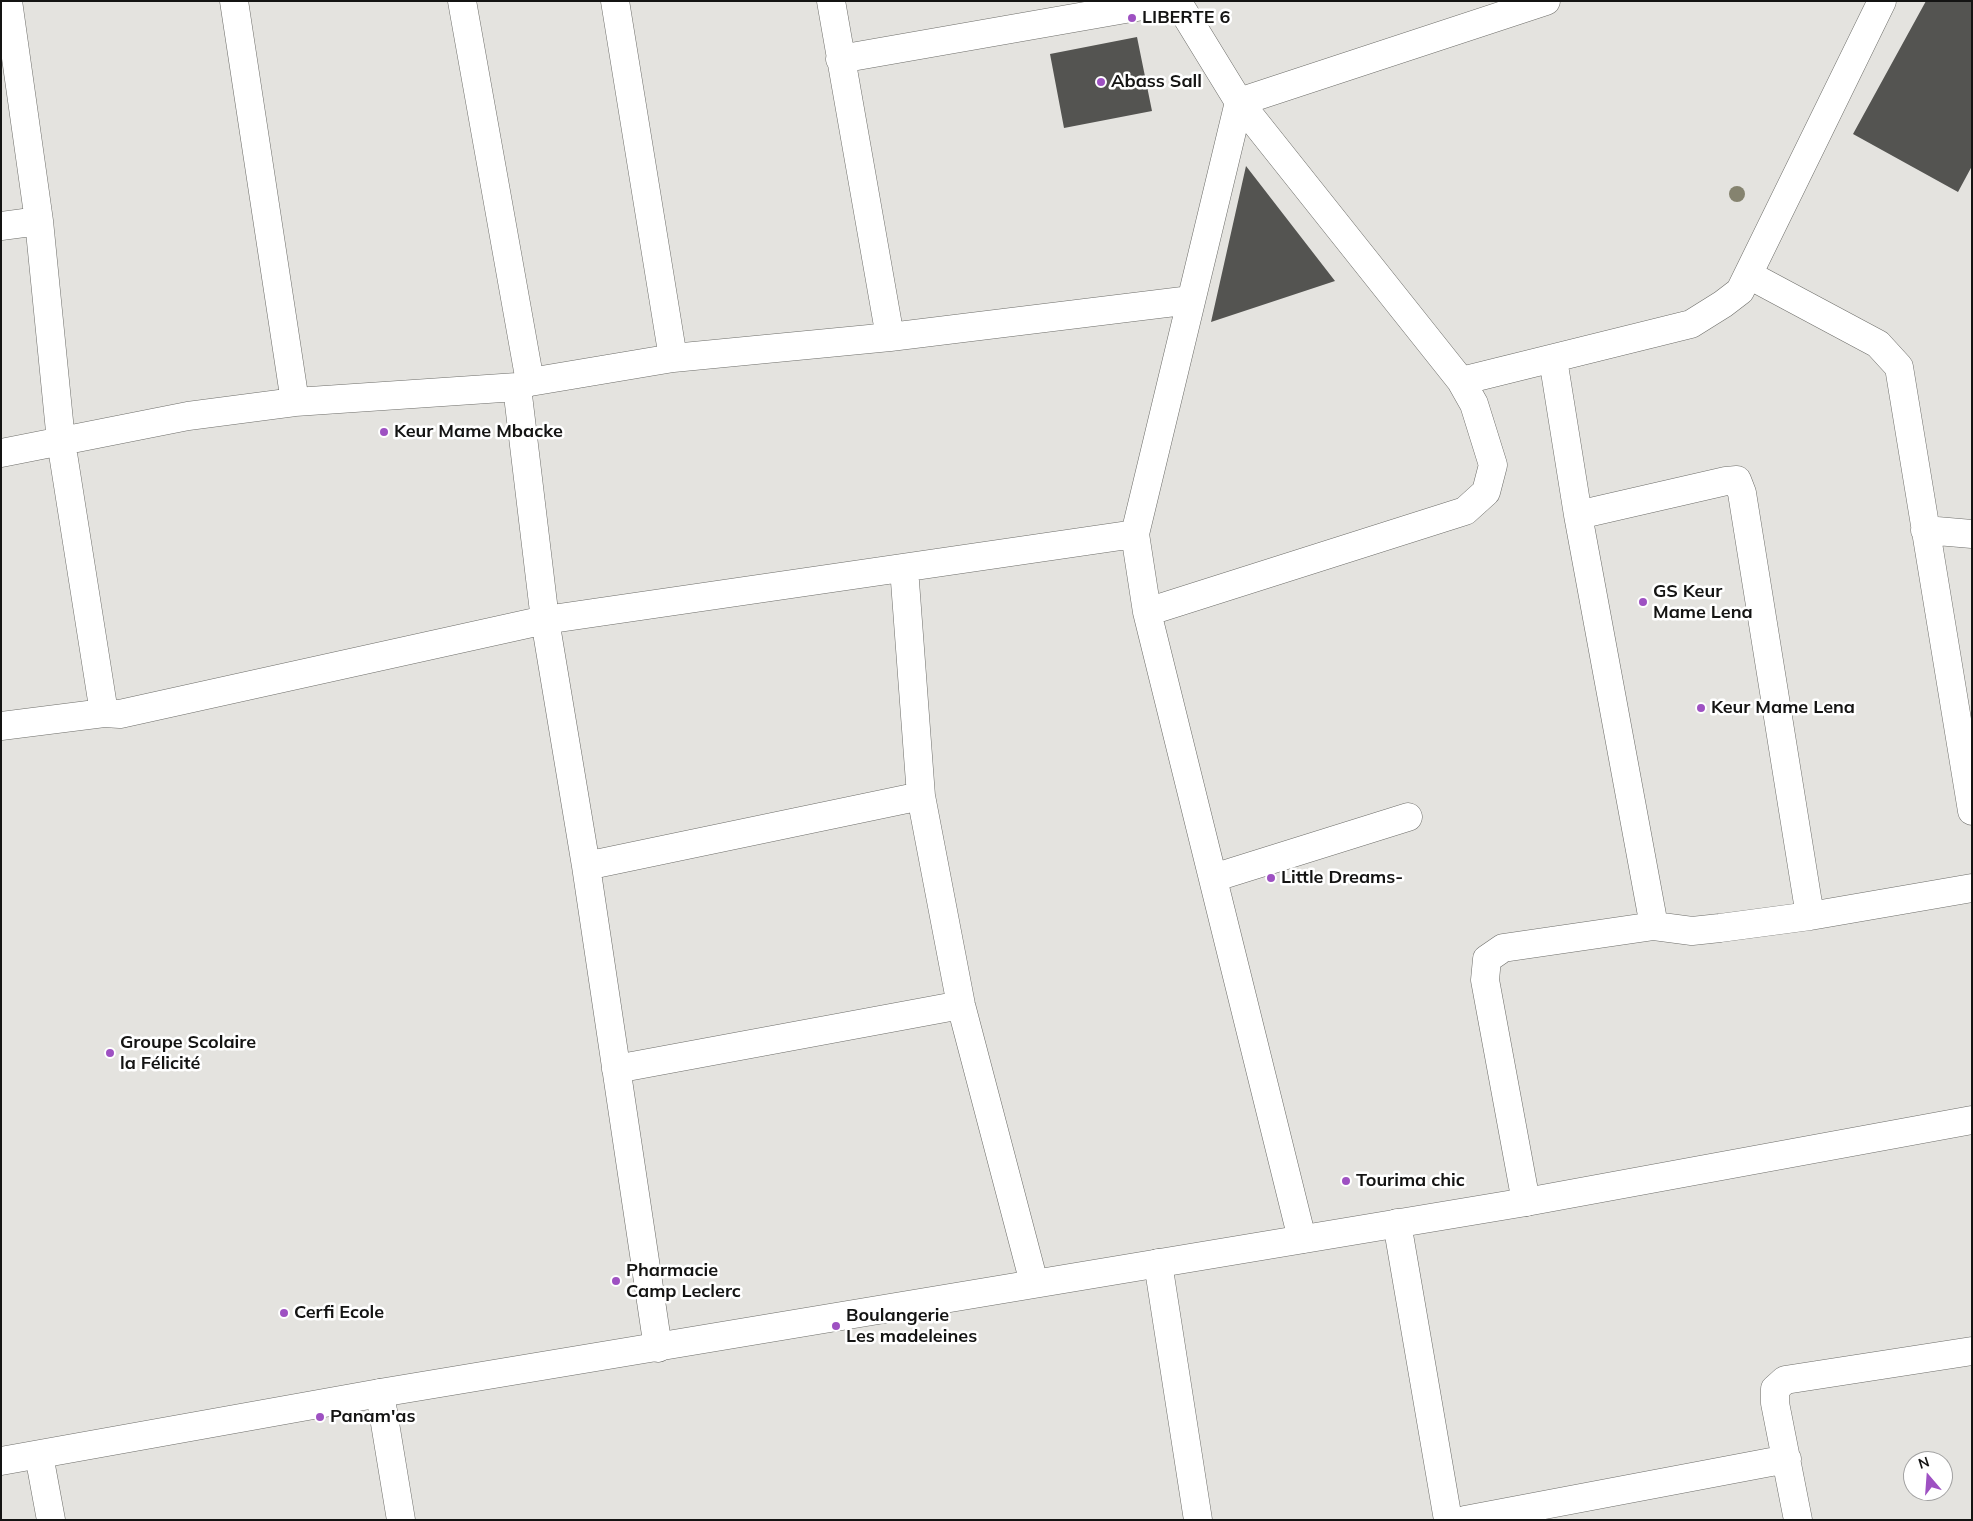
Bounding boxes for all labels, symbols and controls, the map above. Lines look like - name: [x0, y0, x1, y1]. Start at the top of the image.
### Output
- place label: LIBERTE 6: [1142, 7, 1230, 29]
- marker: LIBERTE 6: [1126, 12, 1138, 24]
- place label: Abass Sall: [1111, 71, 1202, 93]
- marker: Abass Sall: [1095, 76, 1107, 88]
- place label: Keur Mame Mbacke: [394, 421, 563, 443]
- marker: Keur Mame Mbacke: [378, 426, 390, 438]
- place label: GS Keur Mame Lena: [1653, 581, 1753, 624]
- marker: GS Keur Mame Lena: [1637, 596, 1649, 608]
- place label: Keur Mame Lena: [1711, 697, 1855, 719]
- marker: Keur Mame Lena: [1695, 702, 1707, 714]
- place label: Little Dreams-: [1281, 867, 1403, 889]
- marker: Little Dreams-: [1265, 872, 1277, 884]
- place label: Groupe Scolaire la Félicité: [120, 1032, 256, 1074]
- marker: Groupe Scolaire la Félicité: [104, 1047, 116, 1059]
- place label: Tourima chic: [1356, 1170, 1465, 1192]
- marker: Tourima chic: [1340, 1175, 1352, 1187]
- place label: Pharmacie Camp Leclerc: [626, 1260, 741, 1302]
- marker: Pharmacie Camp Leclerc: [610, 1275, 622, 1287]
- place label: Cerfi Ecole: [294, 1302, 384, 1324]
- place label: Boulangerie Les madeleines: [846, 1305, 977, 1348]
- marker: Cerfi Ecole: [278, 1307, 290, 1319]
- marker: Boulangerie Les madeleines: [830, 1320, 842, 1332]
- place label: Panam'as: [330, 1406, 415, 1428]
- marker: Panam'as: [314, 1411, 326, 1423]
- north arrow: [1903, 1451, 1953, 1501]
- text: N: [1916, 1452, 1931, 1473]

